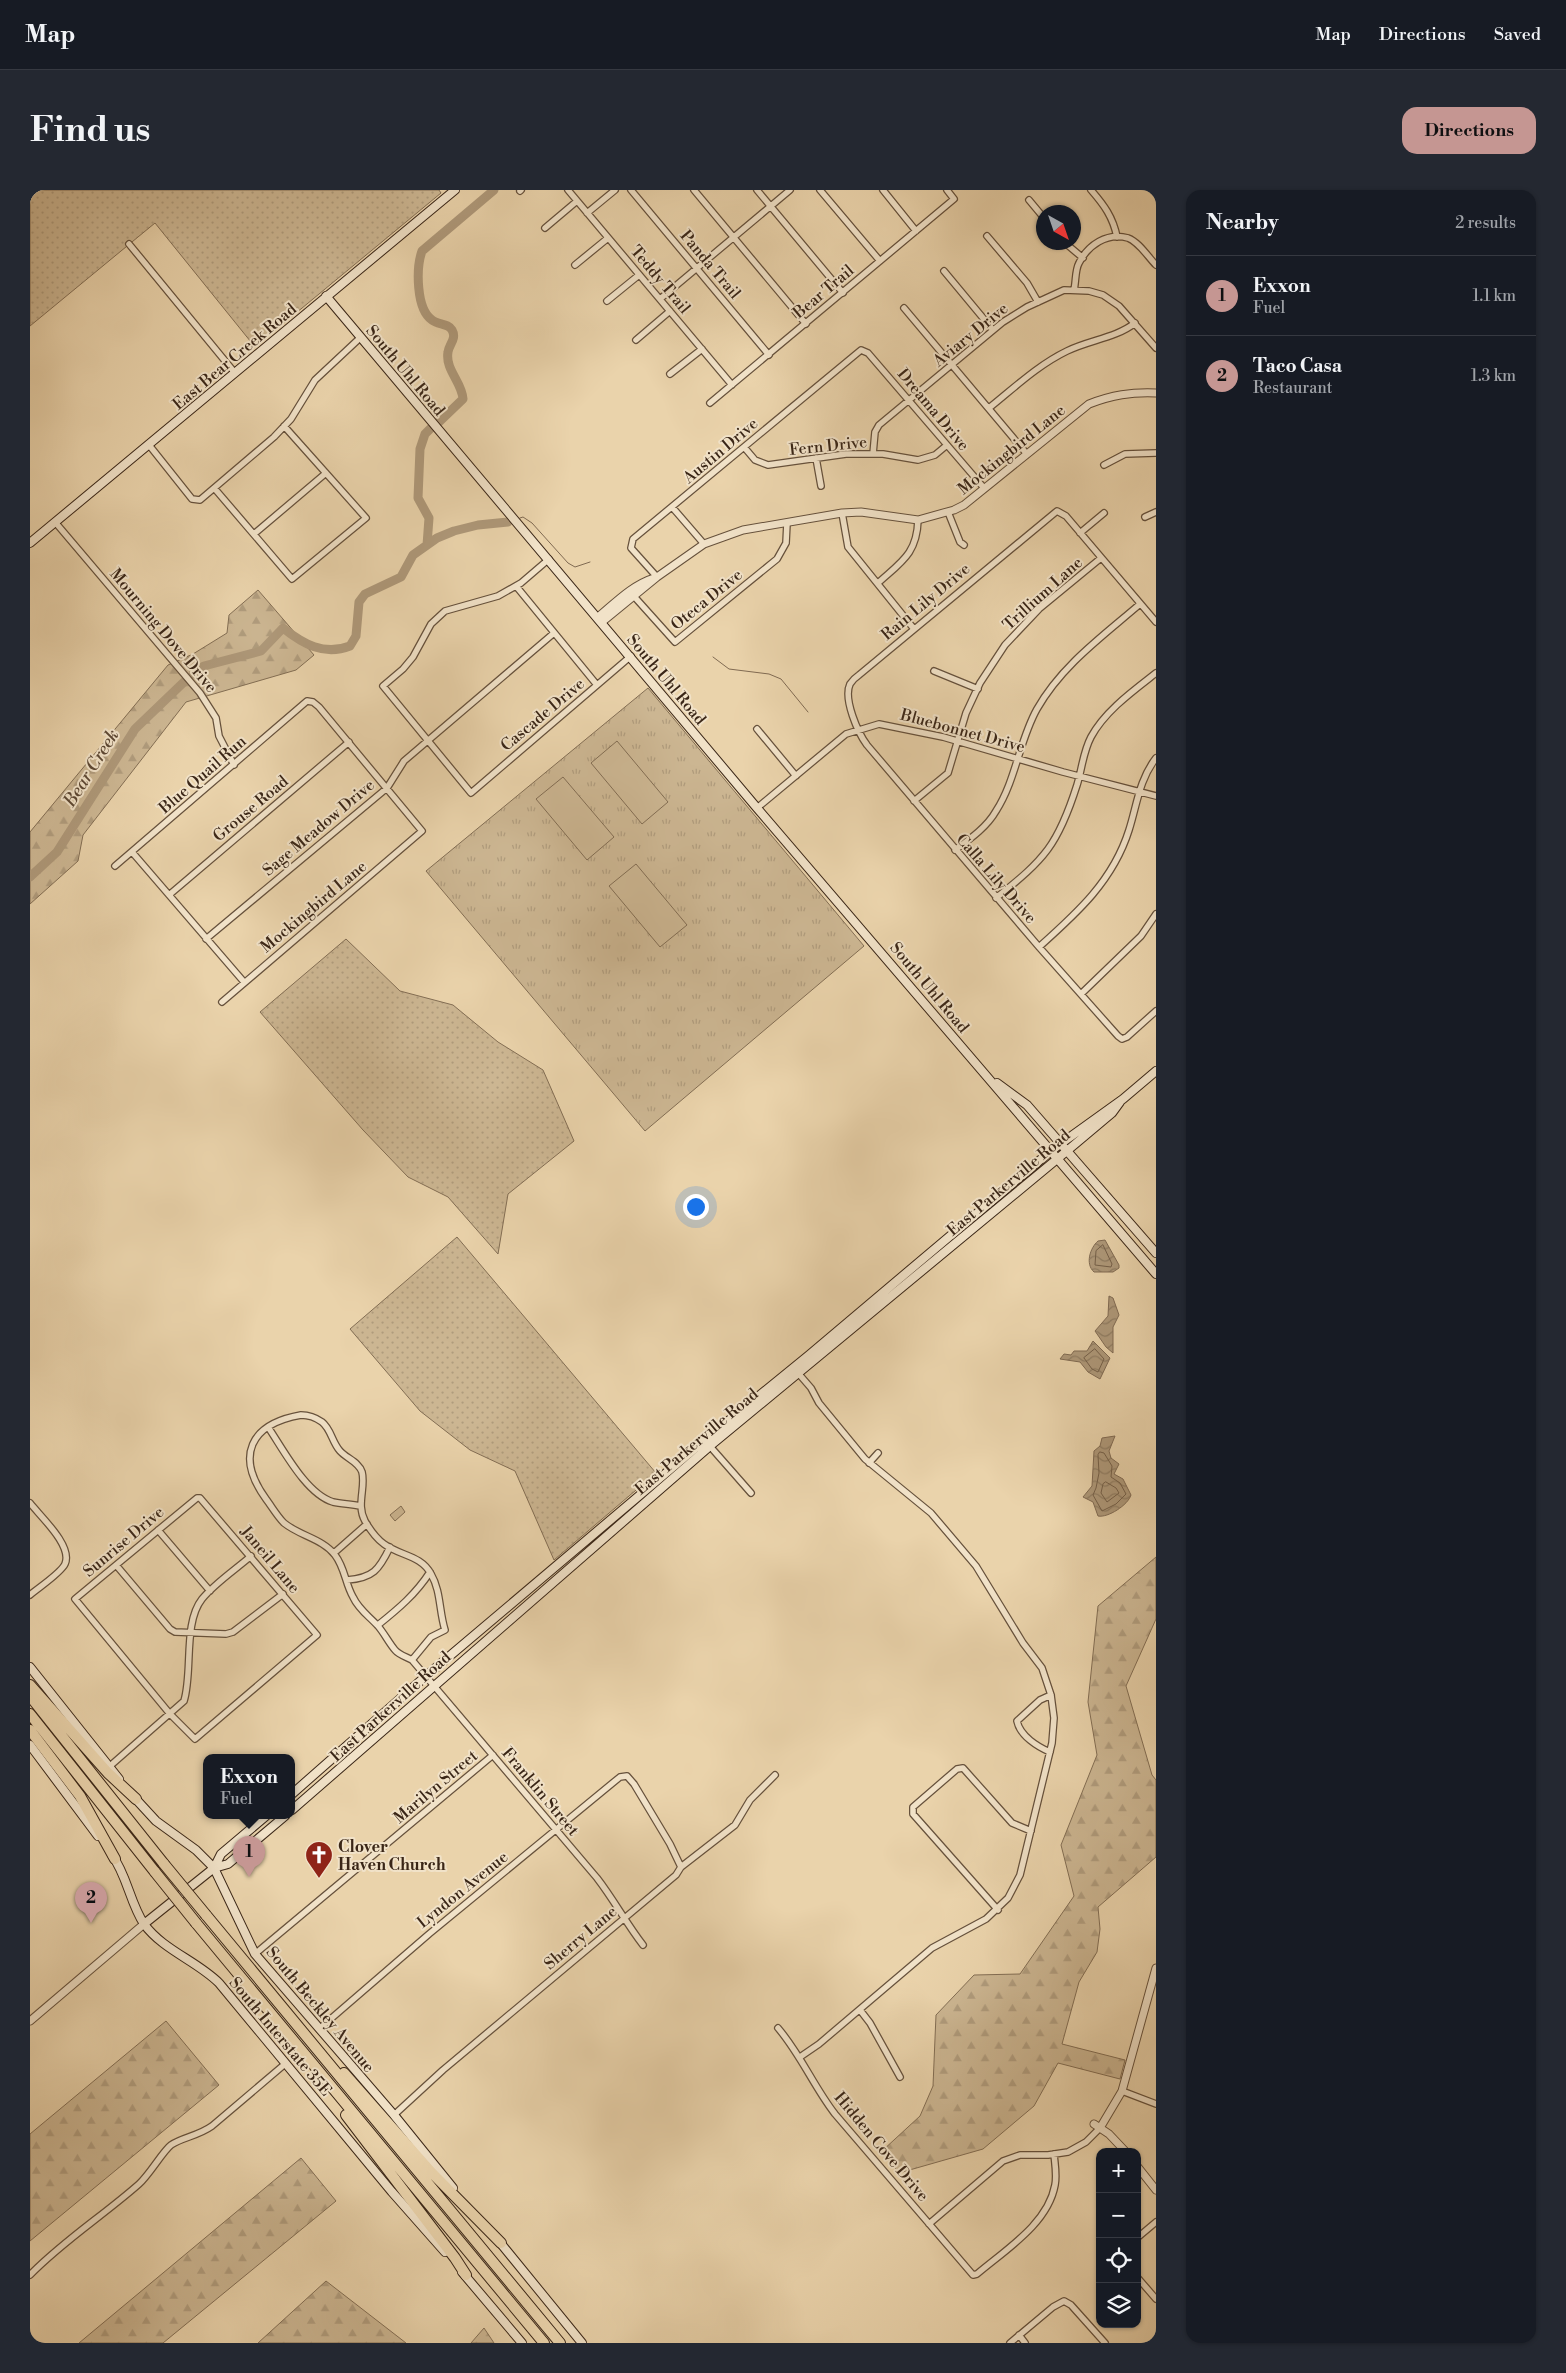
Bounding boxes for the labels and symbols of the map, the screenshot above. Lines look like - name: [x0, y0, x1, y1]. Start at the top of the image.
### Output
- north arrow: [1036, 205, 1081, 250]
- street label: Panda Trail: [676, 226, 745, 303]
- street label: Teddy Trail: [626, 241, 695, 318]
- street label: Bear Trail: [788, 260, 858, 324]
- street label: Aviary Drive: [928, 298, 1012, 372]
- street label: East Bear Creek Road: [169, 299, 301, 414]
- street label: South Uhl Road: [361, 321, 449, 420]
- street label: Dreama Drive: [893, 364, 974, 455]
- street label: Mockingbird Lane: [954, 400, 1069, 499]
- street label: Austin Drive: [678, 414, 762, 489]
- street label: Fern Drive: [788, 432, 868, 460]
- street label: Trillium Lane: [999, 553, 1087, 635]
- street label: Rain Lily Drive: [877, 559, 974, 645]
- street label: Mourning Dove Drive: [105, 564, 221, 697]
- street label: Oteca Drive: [667, 565, 746, 635]
- street label: South Uhl Road: [622, 630, 710, 729]
- street label: Cascade Drive: [497, 674, 589, 756]
- street label: Bluebonnet Drive: [897, 704, 1027, 757]
- water label: Bear Creek: [58, 725, 124, 812]
- street label: Blue Quail Run: [154, 731, 251, 819]
- street label: Grouse Road: [209, 771, 292, 846]
- street label: Sage Meadow Drive: [259, 775, 379, 880]
- street label: Calla Lily Drive: [952, 830, 1041, 928]
- street label: Mockingbird Lane: [256, 857, 371, 957]
- street label: South Uhl Road: [885, 938, 973, 1037]
- street label: East Parkerville Road: [943, 1125, 1075, 1240]
- your location: [683, 1194, 709, 1220]
- street label: East Parkerville Road: [631, 1384, 763, 1499]
- street label: Sunrise Drive: [79, 1502, 168, 1581]
- street label: Janeil Lane: [236, 1521, 304, 1598]
- street label: East Parkerville Road: [326, 1647, 455, 1766]
- street label: Franklin Street: [497, 1743, 583, 1840]
- street label: Marilyn Street: [390, 1746, 482, 1828]
- pin: 1: [233, 1836, 265, 1877]
- place label: Clover Haven Church: [338, 1837, 446, 1875]
- church icon: Clover Haven Church: [304, 1840, 334, 1879]
- street label: Lyndon Avenue: [413, 1847, 512, 1933]
- pin: 2: [75, 1882, 107, 1923]
- street label: Sherry Lane: [540, 1902, 621, 1974]
- street label: South Beckley Avenue: [262, 1943, 379, 2077]
- street label: South Interstate 35E: [225, 1973, 336, 2100]
- street label: Hidden Cove Drive: [830, 2088, 933, 2205]

